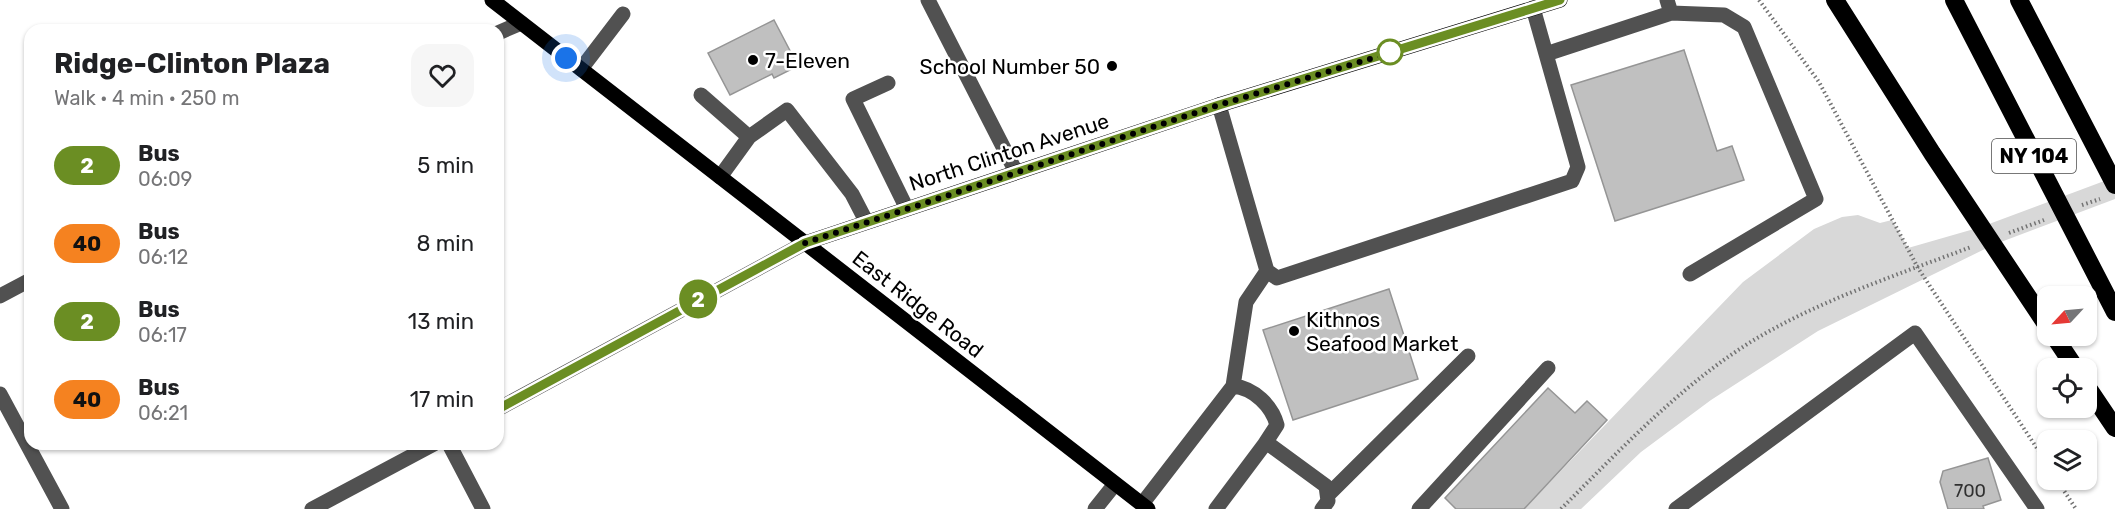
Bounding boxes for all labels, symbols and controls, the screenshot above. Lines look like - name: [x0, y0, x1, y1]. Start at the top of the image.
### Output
- unlabelled marker: [1377, 39, 1403, 65]
- your location: [551, 43, 581, 73]
- button: heart: [411, 44, 474, 107]
- text: Ridge-Clinton Plaza: [54, 47, 330, 80]
- place label: 7-Eleven: [765, 48, 850, 73]
- marker: 7-Eleven: [746, 53, 760, 67]
- place label: School Number 50: [920, 54, 1100, 79]
- marker: School Number 50: [1105, 59, 1119, 73]
- text: Walk · 4 min · 250 m: [54, 86, 239, 110]
- street label: North Clinton Avenue: [906, 108, 1112, 196]
- road number: NY 104: [1992, 139, 2076, 173]
- text: Bus: [138, 140, 180, 167]
- text: 5 min: [417, 152, 474, 179]
- text: 2: [80, 153, 94, 178]
- text: 06:09: [138, 167, 192, 191]
- text: Bus: [138, 218, 180, 245]
- text: 8 min: [416, 230, 474, 257]
- text: 40: [73, 231, 101, 256]
- text: 06:12: [138, 245, 188, 269]
- street label: East Ridge Road: [848, 245, 988, 363]
- line badge: 2: [678, 280, 718, 318]
- north arrow: [2037, 286, 2097, 346]
- map controls: [2037, 286, 2097, 490]
- text: 2: [691, 287, 705, 312]
- text: Bus: [138, 296, 180, 323]
- place label: Kithnos Seafood Market: [1306, 307, 1458, 356]
- text: 13 min: [408, 308, 474, 335]
- text: 2: [80, 309, 94, 334]
- text: 06:17: [138, 323, 187, 347]
- marker: Kithnos Seafood Market: [1287, 324, 1301, 338]
- button: locate: [2037, 358, 2097, 418]
- text: Bus: [138, 374, 180, 401]
- text: 17 min: [410, 386, 474, 413]
- text: 40: [73, 387, 101, 412]
- text: 06:21: [138, 401, 188, 425]
- button: layers: [2037, 430, 2097, 490]
- house number: 700: [1954, 480, 1986, 502]

